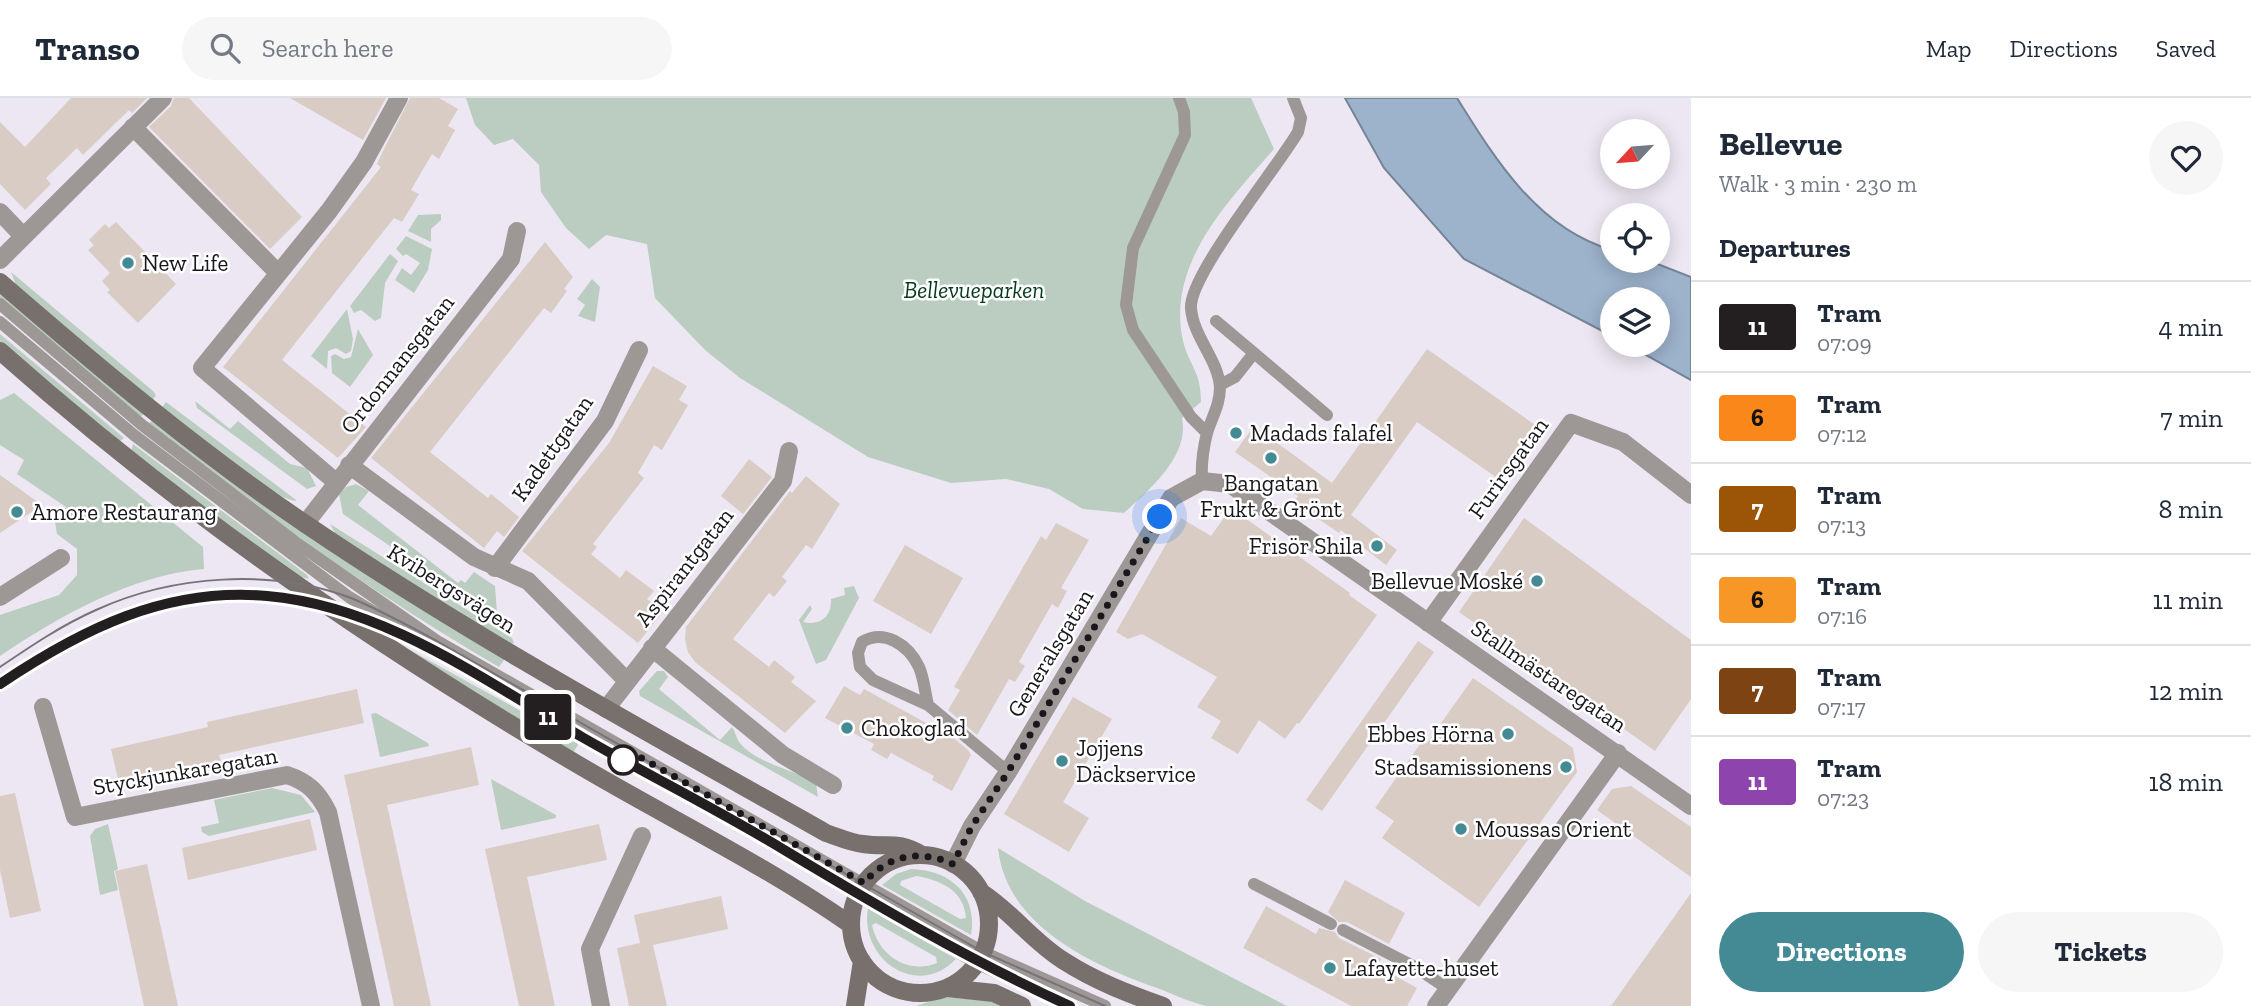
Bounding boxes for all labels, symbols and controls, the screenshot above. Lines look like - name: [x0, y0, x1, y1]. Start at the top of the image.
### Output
- search box: [182, 17, 672, 80]
- text: Transo: [35, 29, 140, 68]
- icon: search: [206, 29, 244, 67]
- text: Search here: [262, 32, 393, 64]
- text: Map: [1926, 34, 1972, 63]
- text: Directions: [2010, 34, 2118, 63]
- text: Saved: [2156, 34, 2216, 63]
- north arrow: [1600, 119, 1670, 189]
- map controls: [1600, 119, 1670, 357]
- button: heart: [2149, 121, 2223, 195]
- text: Bellevue: [1719, 124, 1842, 163]
- text: Walk · 3 min · 230 m: [1719, 170, 1917, 198]
- button: locate: [1600, 203, 1670, 273]
- text: Departures: [1719, 232, 1851, 264]
- place label: New Life: [142, 249, 228, 277]
- marker: New Life: [120, 255, 136, 271]
- park label: Bellevueparken: [904, 276, 1044, 304]
- button: layers: [1600, 287, 1670, 357]
- street label: Ordonnansgatan: [334, 289, 460, 439]
- text: Tram: [1817, 297, 1881, 329]
- text: 4 min: [2158, 311, 2223, 343]
- text: 11: [1748, 312, 1767, 341]
- text: 07:09: [1817, 329, 1872, 357]
- text: Tram: [1817, 388, 1881, 420]
- street label: Kadettgatan: [505, 390, 599, 506]
- text: 7 min: [2160, 402, 2223, 434]
- text: 6: [1751, 403, 1764, 432]
- street label: Furirsgatan: [1462, 412, 1554, 524]
- place label: Madads falafel: [1250, 419, 1393, 447]
- text: 07:12: [1817, 420, 1867, 448]
- marker: Madads falafel: [1228, 425, 1244, 441]
- marker: Bangatan Frukt & Grönt: [1263, 450, 1279, 466]
- place label: Bangatan Frukt & Grönt: [1200, 469, 1343, 523]
- text: Tram: [1817, 479, 1881, 511]
- text: 8 min: [2158, 493, 2223, 525]
- text: 7: [1752, 494, 1763, 523]
- place label: Amore Restaurang: [31, 498, 218, 526]
- your location: [1142, 499, 1177, 534]
- street label: Aspirantgatan: [629, 502, 739, 632]
- marker: Amore Restaurang: [9, 504, 25, 520]
- text: 07:13: [1817, 511, 1866, 539]
- place label: Frisör Shila: [1249, 532, 1363, 560]
- street label: Kvibergsvägen: [382, 537, 522, 639]
- marker: Frisör Shila: [1369, 538, 1385, 554]
- place label: Bellevue Moské: [1371, 567, 1523, 595]
- text: Tram: [1817, 570, 1881, 602]
- marker: Bellevue Moské: [1529, 573, 1545, 589]
- street label: Generalsgatan: [1001, 584, 1099, 722]
- text: 11 min: [2152, 584, 2223, 616]
- text: 6: [1751, 585, 1764, 614]
- text: 07:16: [1817, 602, 1867, 630]
- street label: Stallmästaregatan: [1466, 614, 1632, 738]
- text: Tram: [1817, 661, 1881, 693]
- text: 12 min: [2149, 675, 2223, 707]
- text: 7: [1752, 676, 1763, 705]
- text: 07:17: [1817, 693, 1866, 721]
- line badge: 11: [516, 694, 580, 740]
- text: 11: [538, 702, 558, 731]
- place label: Chokoglad: [861, 714, 967, 742]
- marker: Chokoglad: [839, 720, 855, 736]
- place label: Ebbes Hörna: [1367, 720, 1494, 748]
- marker: Ebbes Hörna: [1500, 726, 1516, 742]
- place label: Jojjens Däckservice: [1076, 734, 1196, 788]
- street label: Styckjunkaregatan: [91, 741, 279, 801]
- unlabelled marker: [608, 745, 638, 775]
- text: Tram: [1817, 752, 1881, 784]
- marker: Jojjens Däckservice: [1054, 753, 1070, 769]
- place label: Stadsamissionens: [1374, 753, 1552, 781]
- marker: Stadsamissionens: [1558, 759, 1574, 775]
- text: 18 min: [2148, 766, 2223, 798]
- text: 11: [1748, 767, 1767, 796]
- text: 07:23: [1817, 784, 1869, 812]
- place label: Moussas Orient: [1475, 815, 1632, 843]
- marker: Moussas Orient: [1453, 821, 1469, 837]
- button: Directions: [1719, 912, 1964, 992]
- button: Tickets: [1978, 912, 2223, 992]
- place label: Lafayette-huset: [1344, 954, 1499, 982]
- marker: Lafayette-huset: [1322, 960, 1338, 976]

